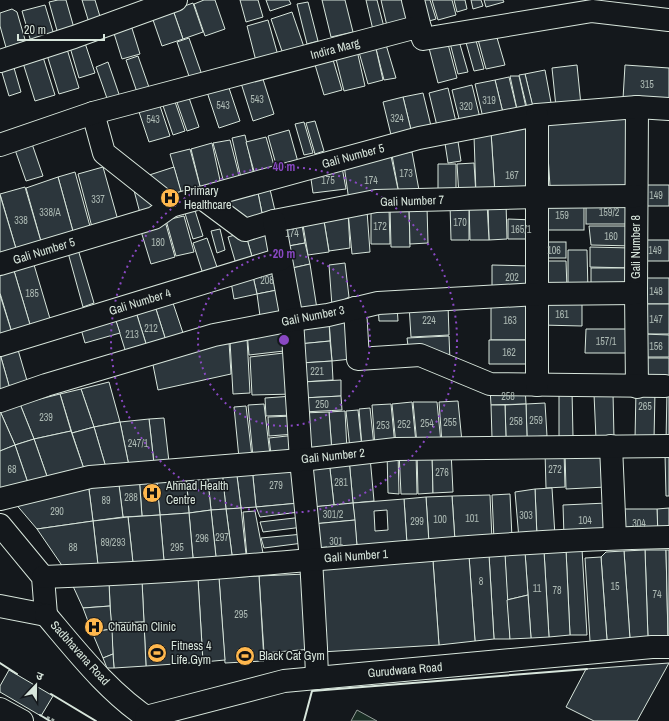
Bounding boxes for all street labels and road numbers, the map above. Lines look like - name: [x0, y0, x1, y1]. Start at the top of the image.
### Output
- street label: Indira Marg: [309, 35, 362, 63]
- street label: Gali Number 5: [320, 140, 386, 172]
- street label: Gali Number 7: [380, 192, 445, 210]
- street label: Gali Number 8: [628, 215, 644, 279]
- street label: Gali Number 5: [11, 234, 77, 268]
- street label: Gali Number 4: [107, 285, 173, 319]
- street label: Gali Number 3: [280, 302, 346, 330]
- street label: Gali Number 2: [300, 445, 366, 467]
- street label: Gali Number 1: [324, 546, 389, 566]
- street label: Sadbhavana Road: [47, 617, 113, 689]
- street label: Gurudwara Road: [367, 659, 443, 681]

